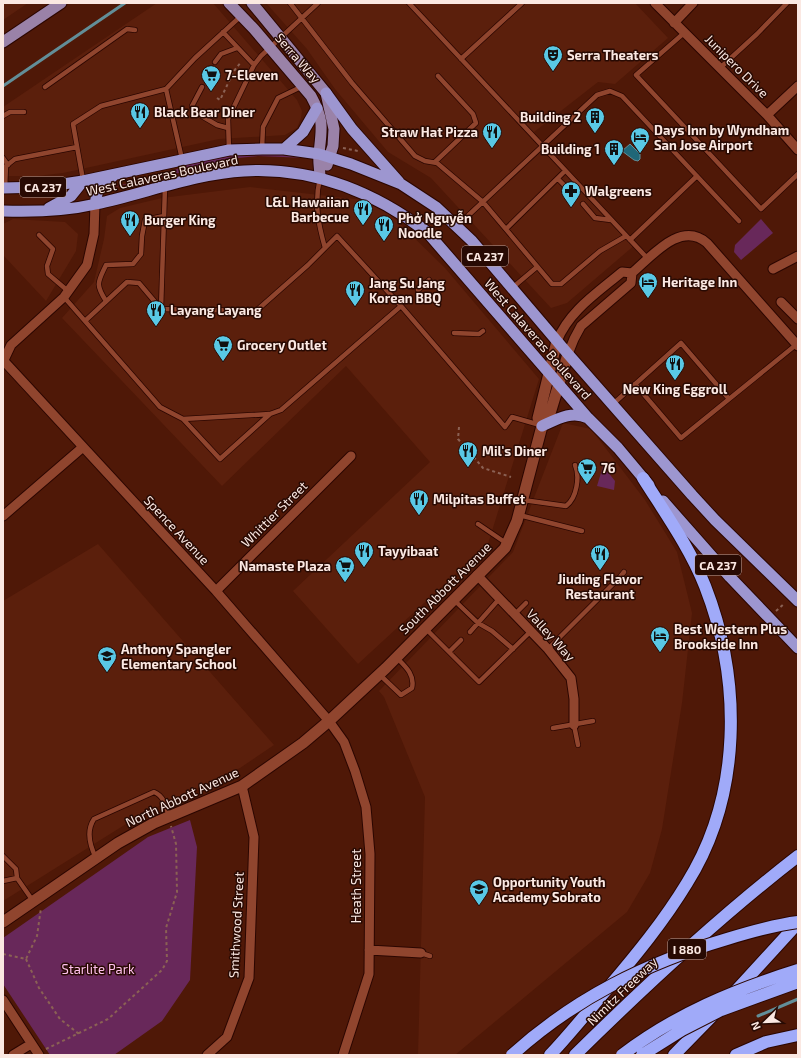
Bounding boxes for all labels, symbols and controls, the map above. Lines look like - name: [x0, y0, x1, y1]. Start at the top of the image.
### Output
- street label: Serra Way: [272, 30, 324, 86]
- street label: Junipero Drive: [702, 31, 772, 101]
- theatre icon: Serra Theaters: [542, 44, 564, 72]
- place label: Serra Theaters: [567, 47, 659, 63]
- supermarket icon: 7-Eleven: [200, 64, 222, 92]
- place label: 7-Eleven: [225, 67, 279, 83]
- restaurant icon: Black Bear Diner: [129, 101, 151, 129]
- place label: Black Bear Diner: [154, 104, 255, 120]
- building icon: Building 2: [584, 106, 606, 134]
- place label: Building 2: [520, 109, 581, 125]
- restaurant icon: Straw Hat Pizza: [481, 121, 503, 149]
- place label: Days Inn by Wyndham San Jose Airport: [654, 122, 789, 153]
- place label: Straw Hat Pizza: [381, 124, 478, 140]
- hotel icon: Days Inn by Wyndham San Jose Airport: [629, 126, 651, 154]
- building icon: Building 1: [603, 138, 625, 166]
- place label: Building 1: [541, 141, 600, 157]
- street label: West Calaveras Boulevard: [85, 151, 239, 199]
- road number: CA 237: [20, 177, 66, 197]
- pharmacy icon: Walgreens: [560, 180, 582, 208]
- place label: Walgreens: [585, 183, 652, 199]
- place label: L&L Hawaiian Barbecue: [265, 194, 349, 225]
- restaurant icon: L&L Hawaiian Barbecue: [352, 198, 374, 226]
- restaurant icon: Burger King: [119, 209, 141, 237]
- place label: Phở Nguyễn Noodle: [398, 210, 472, 241]
- place label: Burger King: [144, 212, 216, 228]
- restaurant icon: Phở Nguyễn Noodle: [373, 214, 395, 242]
- road number: CA 237: [462, 246, 508, 266]
- hotel icon: Heritage Inn: [637, 271, 659, 299]
- place label: Heritage Inn: [662, 274, 737, 290]
- place label: Jang Su Jang Korean BBQ: [369, 275, 445, 307]
- street label: West Calaveras Boulevard: [481, 275, 595, 403]
- restaurant icon: Jang Su Jang Korean BBQ: [344, 279, 366, 307]
- restaurant icon: Layang Layang: [145, 299, 167, 327]
- place label: Layang Layang: [170, 302, 262, 318]
- supermarket icon: Grocery Outlet: [212, 334, 234, 362]
- place label: Grocery Outlet: [237, 337, 327, 353]
- restaurant icon: New King Eggroll: [664, 353, 686, 381]
- place label: New King Eggroll: [623, 381, 728, 397]
- restaurant icon: Mil's Diner: [457, 440, 479, 468]
- place label: Mil's Diner: [482, 443, 548, 459]
- supermarket icon: 76: [576, 457, 598, 485]
- place label: 76: [601, 460, 616, 476]
- street label: Whittier Street: [238, 477, 311, 550]
- restaurant icon: Milpitas Buffet: [408, 488, 430, 516]
- place label: Milpitas Buffet: [433, 491, 526, 507]
- street label: Spence Avenue: [141, 492, 213, 568]
- street label: South Abbott Avenue: [396, 539, 494, 637]
- restaurant icon: Tayyibaat: [353, 540, 375, 568]
- place label: Tayyibaat: [378, 543, 439, 559]
- restaurant icon: Jiuding Flavor Restaurant: [589, 543, 611, 571]
- supermarket icon: Namaste Plaza: [334, 555, 356, 583]
- road number: CA 237: [695, 555, 741, 575]
- place label: Namaste Plaza: [239, 558, 331, 574]
- place label: Jiuding Flavor Restaurant: [558, 571, 643, 602]
- street label: Valley Way: [523, 606, 579, 665]
- place label: Best Western Plus Brookside Inn: [674, 621, 787, 652]
- hotel icon: Best Western Plus Brookside Inn: [649, 625, 671, 653]
- place label: Anthony Spangler Elementary School: [121, 641, 237, 672]
- school or university icon: Anthony Spangler Elementary School: [96, 645, 118, 673]
- street label: North Abbott Avenue: [123, 764, 241, 830]
- street label: Heath Street: [348, 849, 364, 923]
- street label: Smithwood Street: [225, 871, 247, 979]
- place label: Opportunity Youth Academy Sobrato: [493, 874, 606, 905]
- school or university icon: Opportunity Youth Academy Sobrato: [468, 878, 490, 906]
- road number: I 880: [668, 939, 706, 959]
- street label: Nimitz Freeway: [583, 953, 661, 1029]
- park label: Starlite Park: [61, 961, 135, 977]
- north arrow: [745, 1002, 785, 1042]
- text: N: [748, 1020, 763, 1032]

